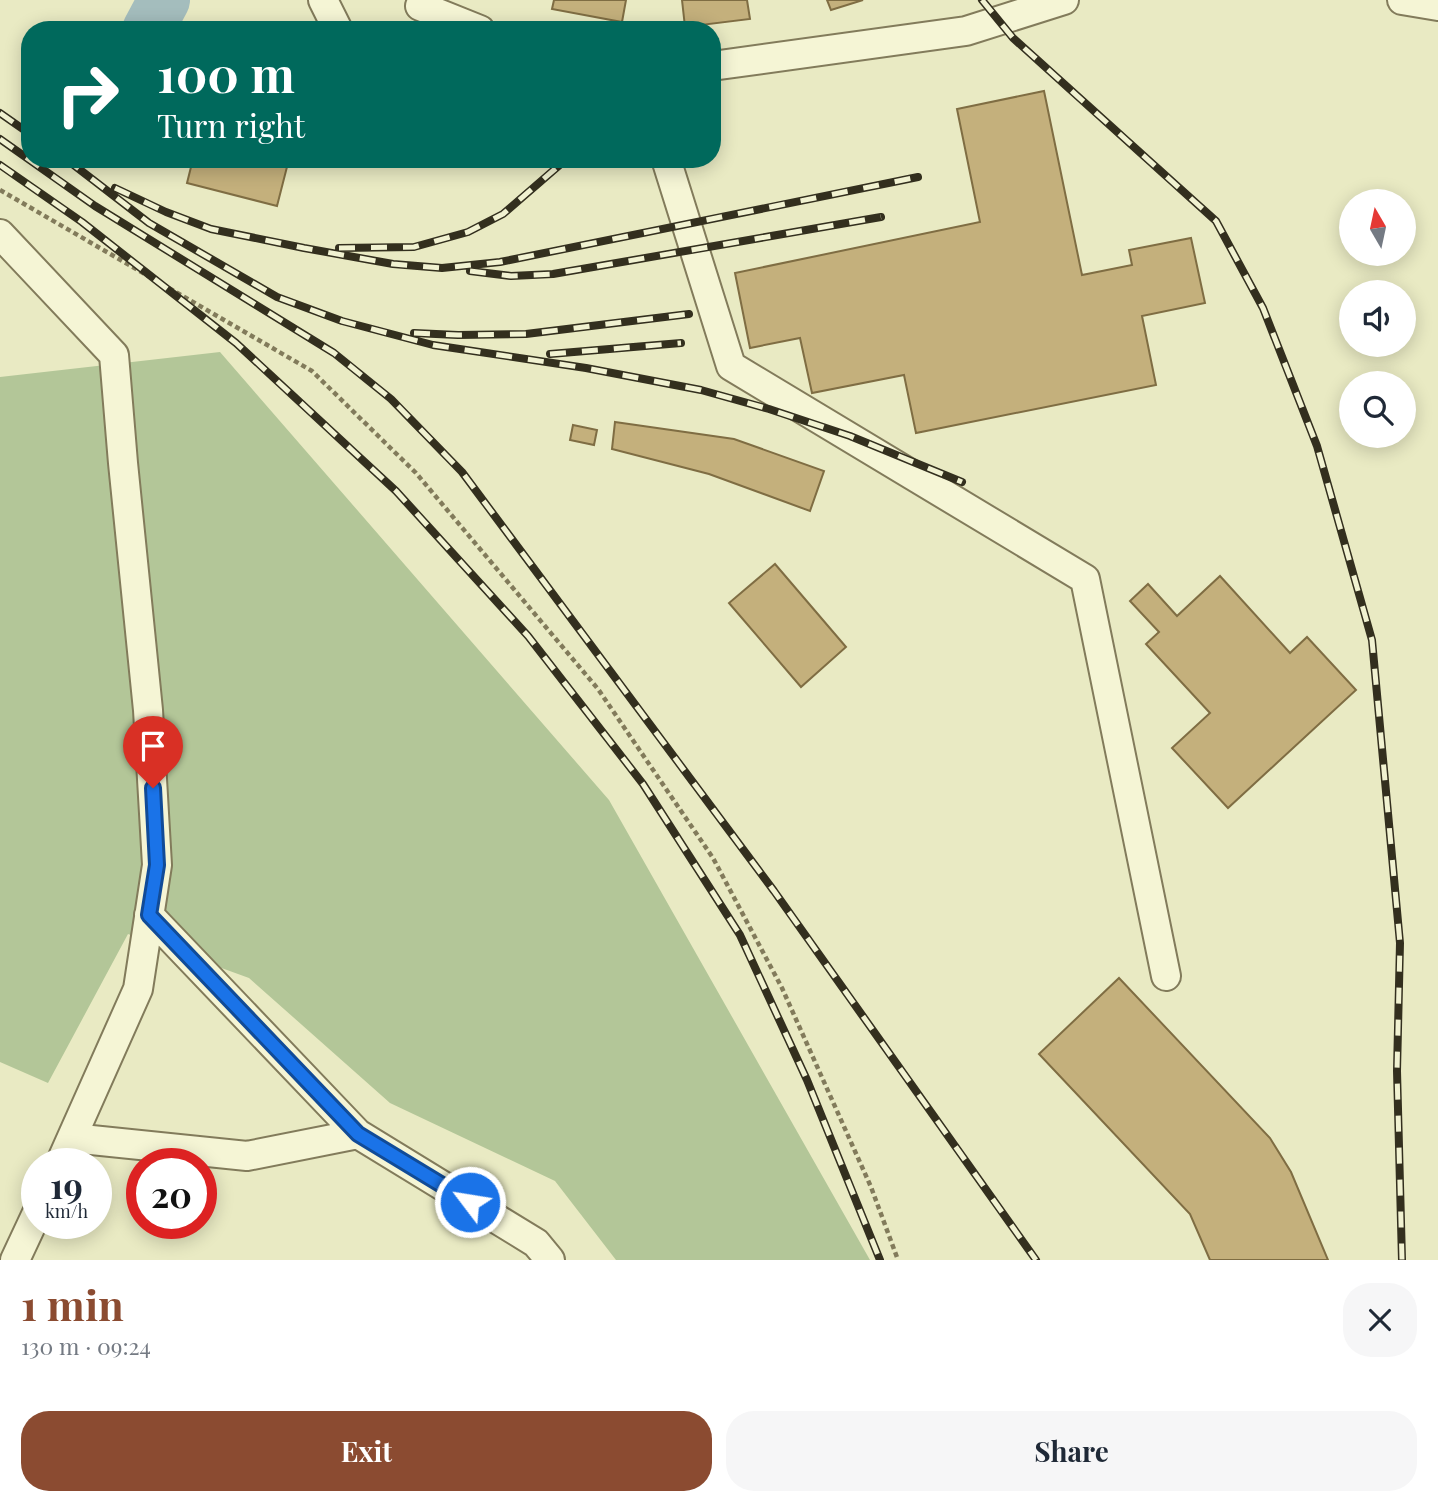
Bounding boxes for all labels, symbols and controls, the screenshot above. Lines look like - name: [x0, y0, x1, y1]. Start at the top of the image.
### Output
- text: 100 m: [157, 40, 295, 105]
- icon: right: [42, 49, 133, 140]
- text: Turn right: [157, 103, 305, 146]
- north arrow: [1339, 189, 1416, 266]
- map controls: [1339, 189, 1416, 448]
- button: sound: [1339, 280, 1416, 357]
- button: search: [1339, 371, 1416, 448]
- pin: [123, 716, 183, 788]
- icon: arrive: [134, 727, 172, 765]
- speed limit sign: 20: [126, 1148, 217, 1239]
- text: 19: [50, 1161, 83, 1208]
- position arrow: [433, 1165, 507, 1239]
- text: km/h: [45, 1199, 88, 1223]
- text: 1 min: [21, 1276, 124, 1332]
- button: close: [1343, 1283, 1417, 1357]
- text: 130 m · 09:24: [21, 1330, 151, 1361]
- button: Exit: [21, 1411, 712, 1491]
- button: Share: [726, 1411, 1417, 1491]

